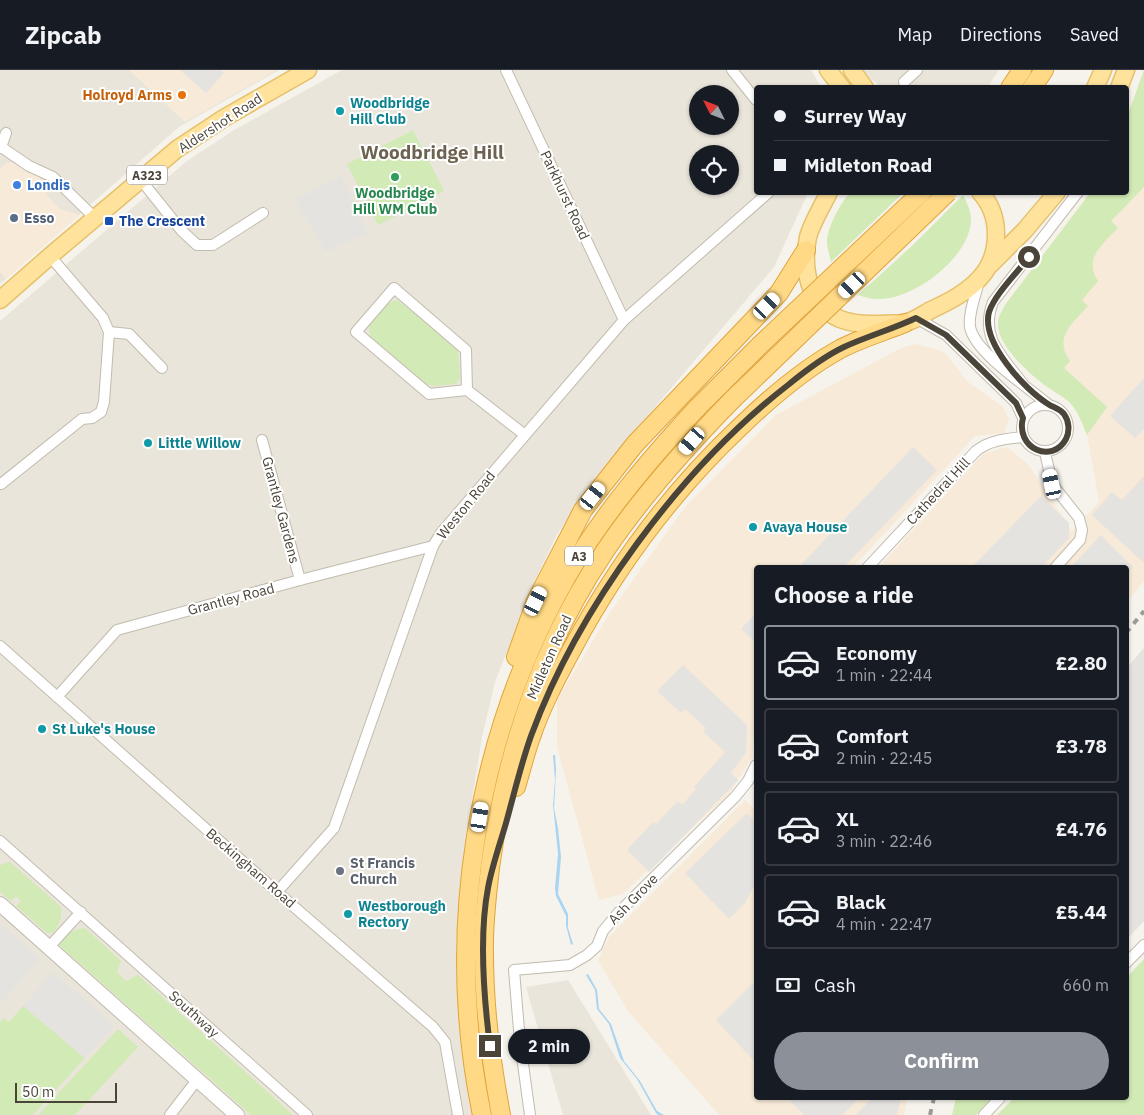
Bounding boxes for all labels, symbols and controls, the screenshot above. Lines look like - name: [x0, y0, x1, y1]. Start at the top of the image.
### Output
- text: Zipcab: [25, 19, 102, 51]
- text: Map: [897, 23, 932, 46]
- text: Directions: [960, 23, 1042, 46]
- text: Saved: [1070, 23, 1119, 46]
- north arrow: [689, 85, 739, 135]
- map controls: [689, 85, 739, 195]
- place label: Holroyd Arms: [82, 86, 172, 104]
- street label: Aldershot Road: [175, 89, 265, 157]
- marker: Holroyd Arms: [176, 89, 188, 101]
- place label: Woodbridge Hill Club: [350, 94, 430, 128]
- text: Surrey Way: [804, 104, 906, 128]
- marker: Woodbridge Hill Club: [334, 105, 346, 117]
- district label: Woodbridge Hill: [360, 140, 504, 164]
- button: locate: [689, 145, 739, 195]
- street label: Parkhurst Road: [536, 147, 594, 243]
- text: Midleton Road: [804, 153, 932, 177]
- road number: A323: [127, 166, 167, 184]
- marker: Woodbridge Hill WM Club: [389, 171, 401, 183]
- place label: Londis: [27, 176, 70, 194]
- marker: Londis: [11, 179, 23, 191]
- place label: Woodbridge Hill WM Club: [353, 184, 437, 218]
- place label: Esso: [24, 209, 55, 227]
- marker: Esso: [8, 212, 20, 224]
- place label: The Crescent: [119, 212, 205, 230]
- marker: The Crescent: [103, 215, 115, 227]
- route start: [1018, 246, 1040, 268]
- car: [835, 269, 868, 301]
- car: [751, 290, 782, 322]
- car: [676, 425, 707, 457]
- place label: Little Willow: [158, 434, 241, 452]
- marker: Little Willow: [142, 437, 154, 449]
- street label: Cathedral Hill: [902, 453, 974, 528]
- street label: Grantley Gardens: [258, 455, 304, 565]
- street label: Weston Road: [433, 467, 499, 543]
- car: [1041, 468, 1062, 500]
- car: [577, 480, 608, 512]
- place label: Avaya House: [763, 518, 847, 536]
- marker: Avaya House: [747, 521, 759, 533]
- road number: A3: [565, 546, 593, 566]
- street label: Grantley Road: [186, 579, 276, 619]
- text: Choose a ride: [774, 580, 914, 609]
- car: [522, 584, 549, 618]
- street label: Midleton Road: [522, 612, 576, 702]
- icon: car: [776, 640, 821, 685]
- text: Economy: [836, 641, 917, 665]
- text: £2.80: [1056, 651, 1107, 675]
- text: 1 min · 22:44: [836, 665, 932, 685]
- place label: St Luke's House: [52, 720, 156, 738]
- marker: St Luke's House: [36, 723, 48, 735]
- icon: car: [776, 723, 821, 768]
- text: Comfort: [836, 724, 909, 748]
- text: £3.78: [1056, 734, 1107, 758]
- text: 2 min · 22:45: [836, 748, 932, 768]
- car: [470, 801, 489, 833]
- icon: car: [776, 806, 821, 851]
- text: XL: [836, 807, 859, 831]
- text: £4.76: [1056, 817, 1107, 841]
- street label: Beckingham Road: [202, 824, 300, 912]
- text: 3 min · 22:46: [836, 831, 932, 851]
- place label: St Francis Church: [350, 854, 415, 888]
- marker: St Francis Church: [334, 865, 346, 877]
- street label: Ash Grove: [604, 869, 662, 928]
- icon: car: [776, 889, 821, 934]
- text: Black: [836, 890, 886, 914]
- place label: Westborough Rectory: [358, 897, 446, 931]
- text: £5.44: [1056, 900, 1107, 924]
- marker: Westborough Rectory: [342, 908, 354, 920]
- text: 4 min · 22:47: [836, 914, 932, 934]
- icon: cash: [774, 971, 802, 999]
- text: Cash: [814, 973, 856, 997]
- text: 660 m: [1062, 975, 1109, 995]
- street label: Southway: [165, 987, 223, 1041]
- callout: 2 min: [508, 1028, 590, 1064]
- button: Confirm: [774, 1032, 1109, 1090]
- route end: [479, 1035, 501, 1057]
- text: 2 min: [528, 1036, 570, 1056]
- scale bar: [15, 1080, 118, 1103]
- text: 50 m: [22, 1083, 54, 1101]

